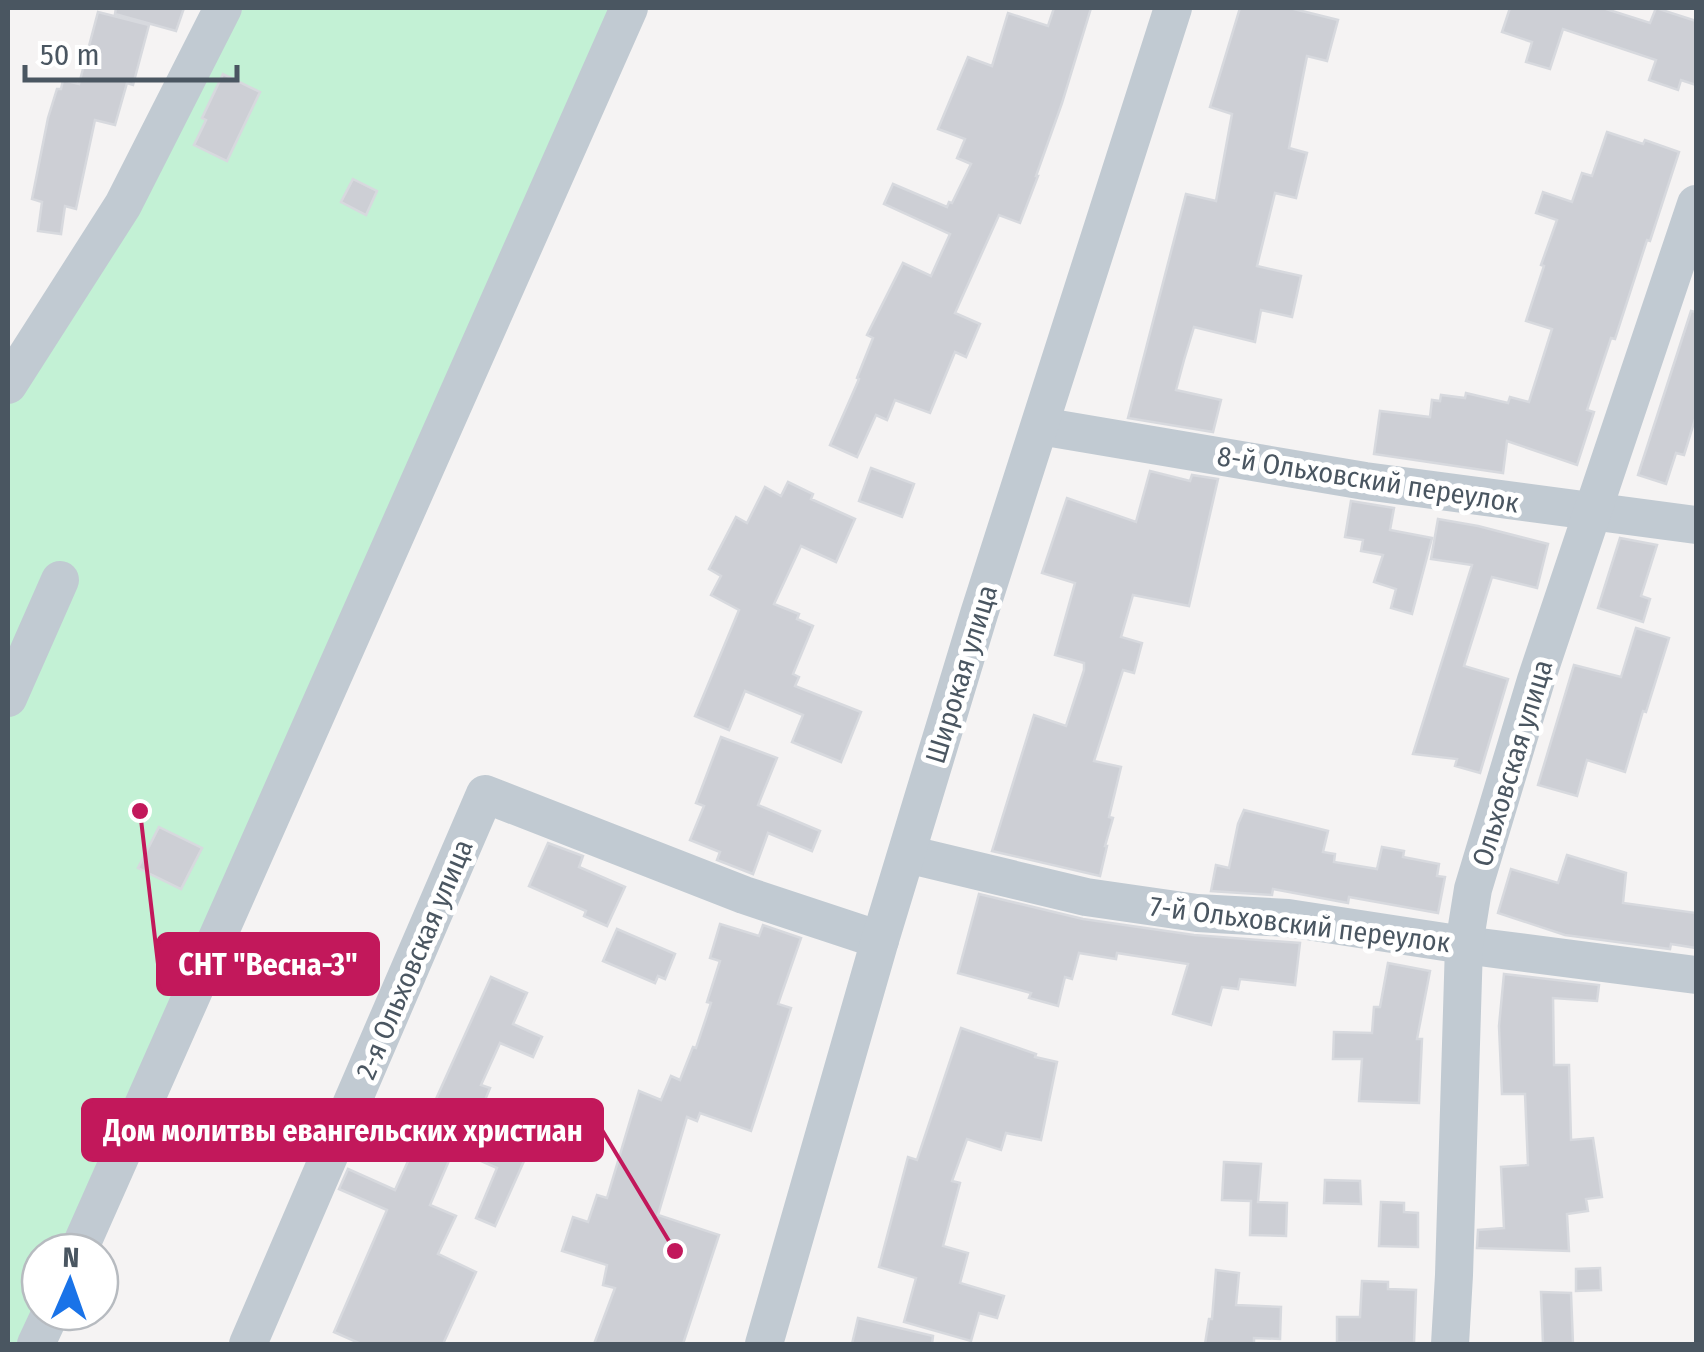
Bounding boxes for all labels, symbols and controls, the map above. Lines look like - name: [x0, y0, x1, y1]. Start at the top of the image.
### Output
- scale bar: [25, 20, 238, 82]
- text: 50 m: [40, 37, 100, 73]
- street label: 8-й Ольховский переулок: [1215, 439, 1521, 520]
- street label: Широкая улица: [919, 581, 1004, 767]
- street label: Ольховская улица: [1465, 656, 1560, 870]
- street label: 2-я Ольховская улица: [349, 834, 480, 1084]
- street label: 7-й Ольховский переулок: [1148, 890, 1452, 959]
- callout: СНТ "Весна-3": [158, 934, 378, 994]
- text: СНТ "Весна-3": [178, 947, 358, 983]
- callout: Дом молитвы евангельских христиан: [83, 1100, 602, 1160]
- text: Дом молитвы евангельских христиан: [102, 1113, 583, 1149]
- north arrow: [20, 1232, 120, 1332]
- text: N: [62, 1241, 80, 1274]

